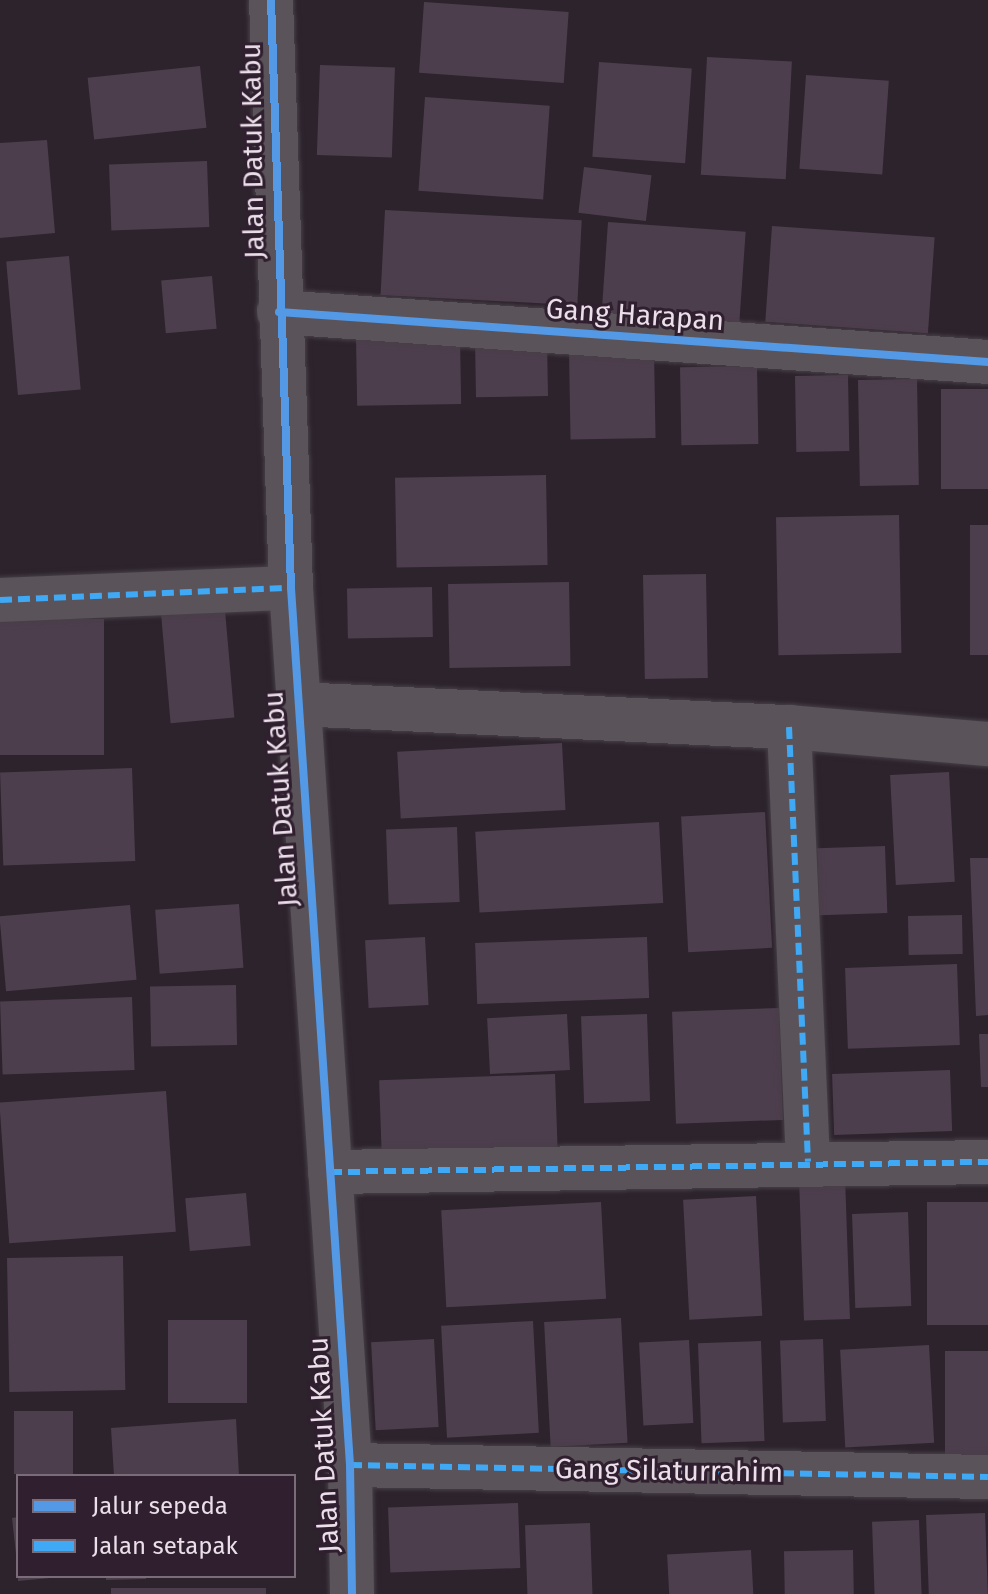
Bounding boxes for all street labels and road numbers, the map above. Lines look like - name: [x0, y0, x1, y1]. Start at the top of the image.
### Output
- street label: Jalan Datuk Kabu: [234, 43, 272, 259]
- street label: Gang Harapan: [545, 292, 725, 338]
- street label: Jalan Datuk Kabu: [257, 690, 305, 908]
- street label: Jalan Datuk Kabu: [302, 1336, 346, 1554]
- street label: Gang Silaturrahim: [555, 1452, 783, 1490]

